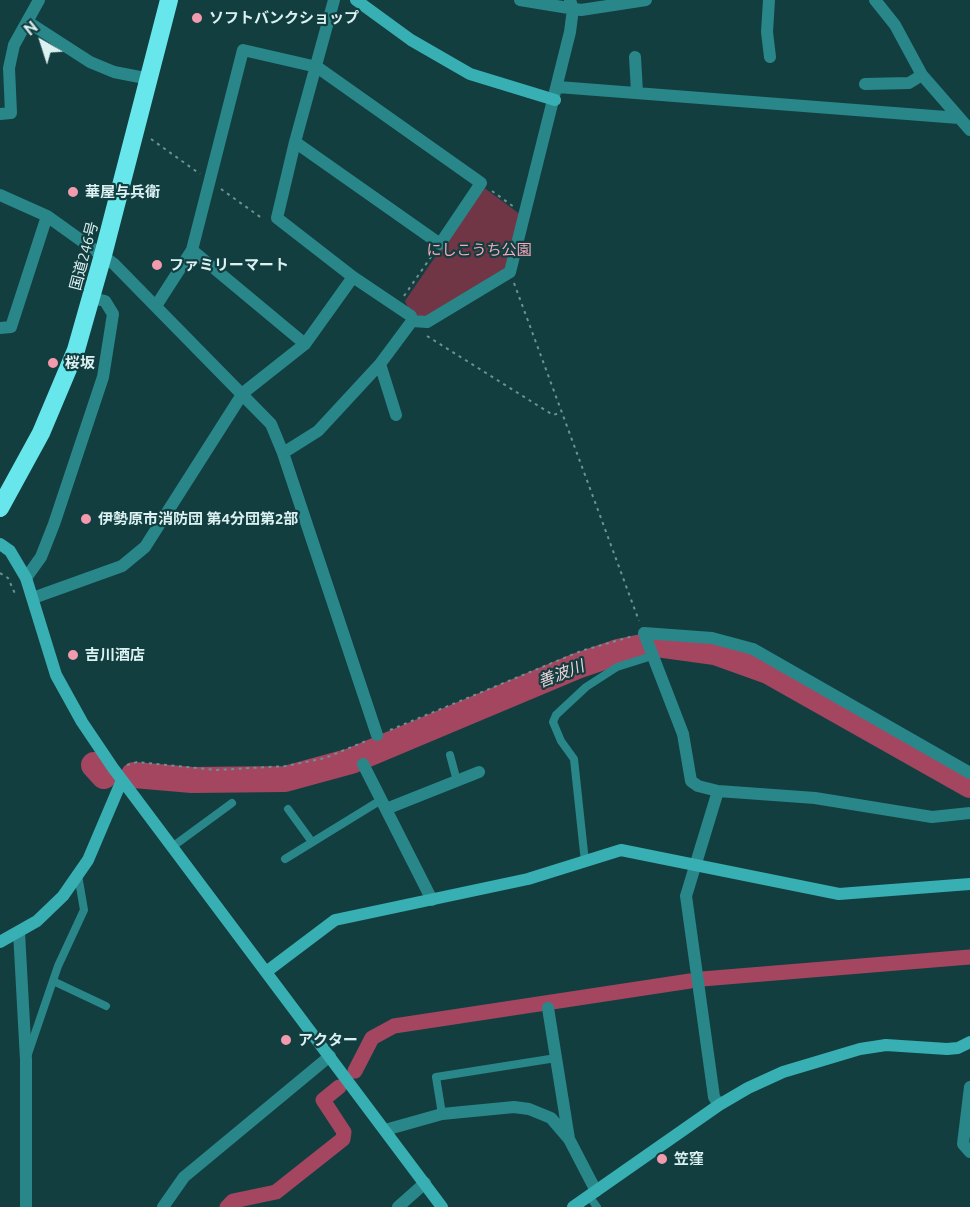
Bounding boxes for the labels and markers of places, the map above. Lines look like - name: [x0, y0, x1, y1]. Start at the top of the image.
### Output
- place label: ソフトバンクショップ: [209, 9, 359, 27]
- marker: ソフトバンクショップ: [190, 11, 204, 25]
- place label: 華屋与兵衛: [85, 183, 160, 201]
- marker: 華屋与兵衛: [66, 185, 80, 199]
- place label: ファミリーマート: [169, 256, 289, 274]
- marker: ファミリーマート: [150, 258, 164, 272]
- place label: 桜坂: [65, 354, 95, 372]
- marker: 桜坂: [46, 356, 60, 370]
- place label: 伊勢原市消防団 第4分団第2部: [98, 510, 298, 528]
- marker: 伊勢原市消防団 第4分団第2部: [79, 512, 93, 526]
- place label: 吉川酒店: [85, 646, 145, 664]
- marker: 吉川酒店: [66, 648, 80, 662]
- place label: アクター: [298, 1031, 358, 1049]
- marker: アクター: [279, 1033, 293, 1047]
- place label: 笠窪: [674, 1150, 704, 1168]
- marker: 笠窪: [655, 1152, 669, 1166]

